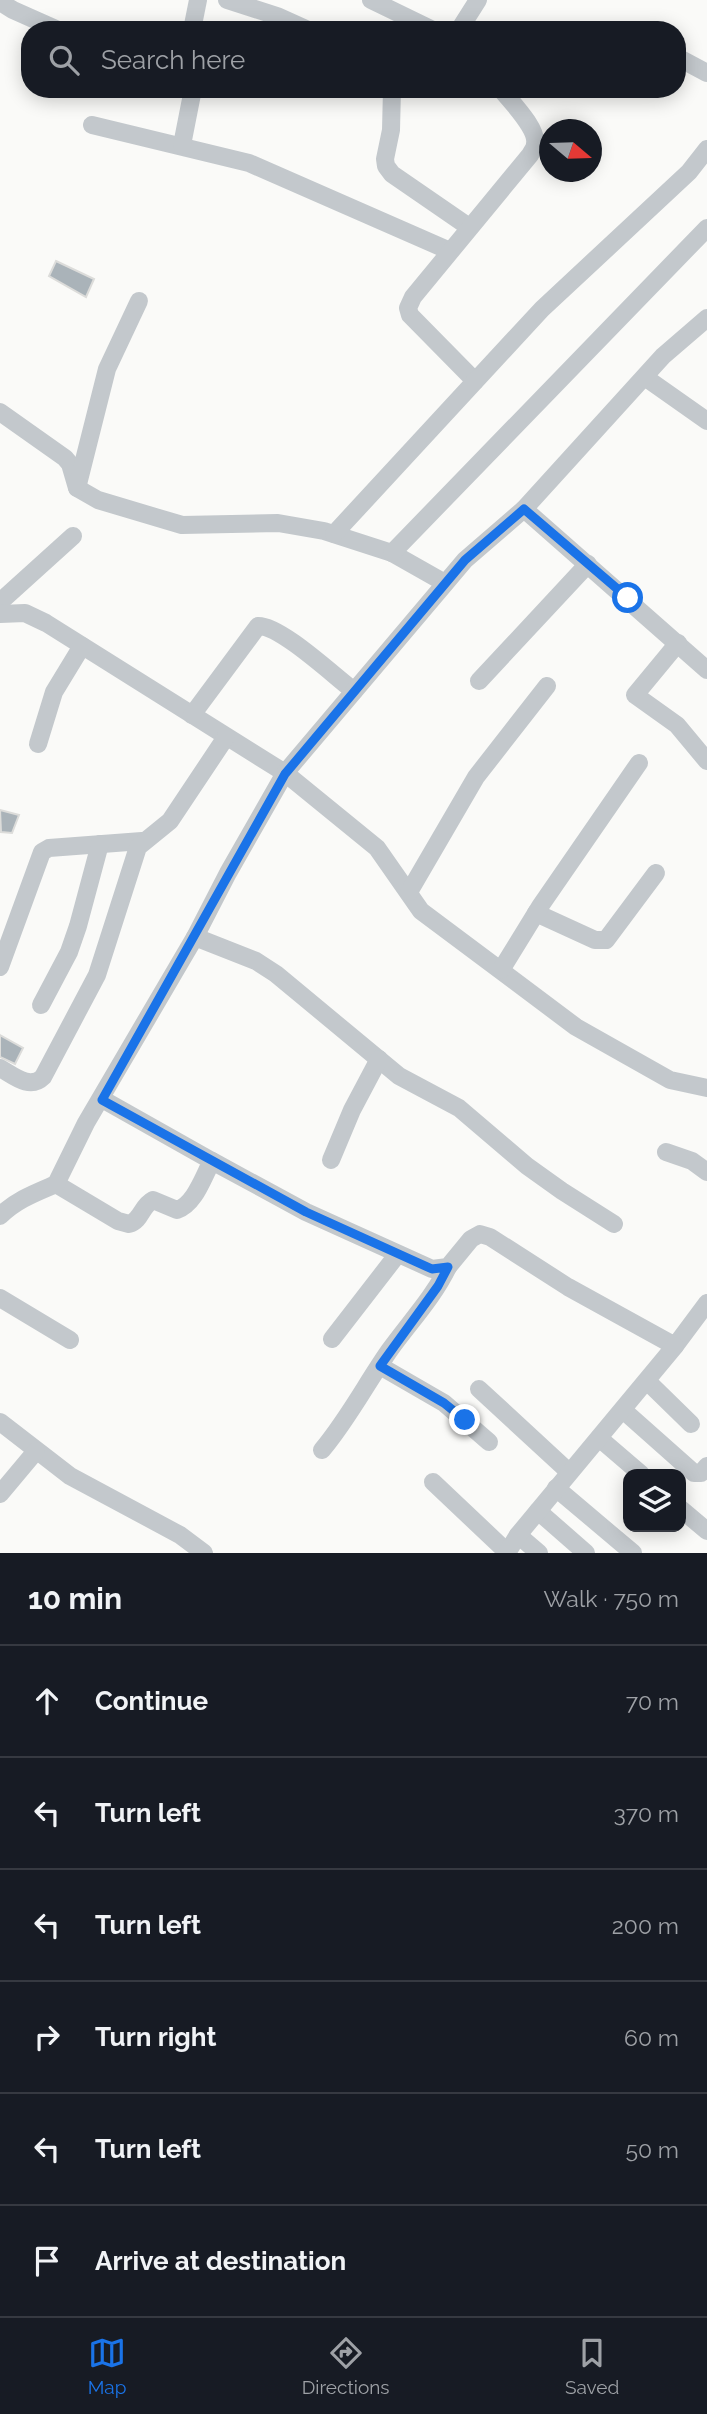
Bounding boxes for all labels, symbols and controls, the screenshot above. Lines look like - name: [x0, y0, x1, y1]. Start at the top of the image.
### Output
- search box: [21, 21, 686, 98]
- icon: search: [45, 41, 83, 79]
- text: Search here: [101, 45, 245, 75]
- north arrow: [539, 119, 602, 182]
- route start: [612, 582, 643, 613]
- route end: [449, 1404, 480, 1435]
- map controls: [623, 1469, 686, 1532]
- button: layers: [623, 1469, 686, 1532]
- text: 10 min: [28, 1581, 122, 1616]
- text: Walk · 750 m: [544, 1585, 679, 1612]
- icon: ahead: [28, 1682, 66, 1720]
- text: Continue: [95, 1686, 208, 1716]
- text: 70 m: [626, 1688, 679, 1715]
- icon: left: [28, 1794, 66, 1832]
- text: Turn left: [95, 1798, 201, 1828]
- text: 370 m: [614, 1800, 679, 1827]
- icon: left: [28, 1906, 66, 1944]
- text: Turn left: [95, 1910, 201, 1940]
- text: 200 m: [612, 1912, 679, 1939]
- icon: right: [28, 2018, 66, 2056]
- text: Turn right: [95, 2022, 216, 2052]
- text: 60 m: [624, 2024, 679, 2051]
- icon: left: [28, 2130, 66, 2168]
- text: Turn left: [95, 2134, 201, 2164]
- text: 50 m: [625, 2136, 679, 2163]
- icon: arrive: [28, 2242, 66, 2280]
- text: Arrive at destination: [95, 2246, 346, 2276]
- tab: Map: [88, 2334, 126, 2398]
- tab: Directions: [302, 2334, 390, 2398]
- tab: Saved: [565, 2334, 619, 2398]

